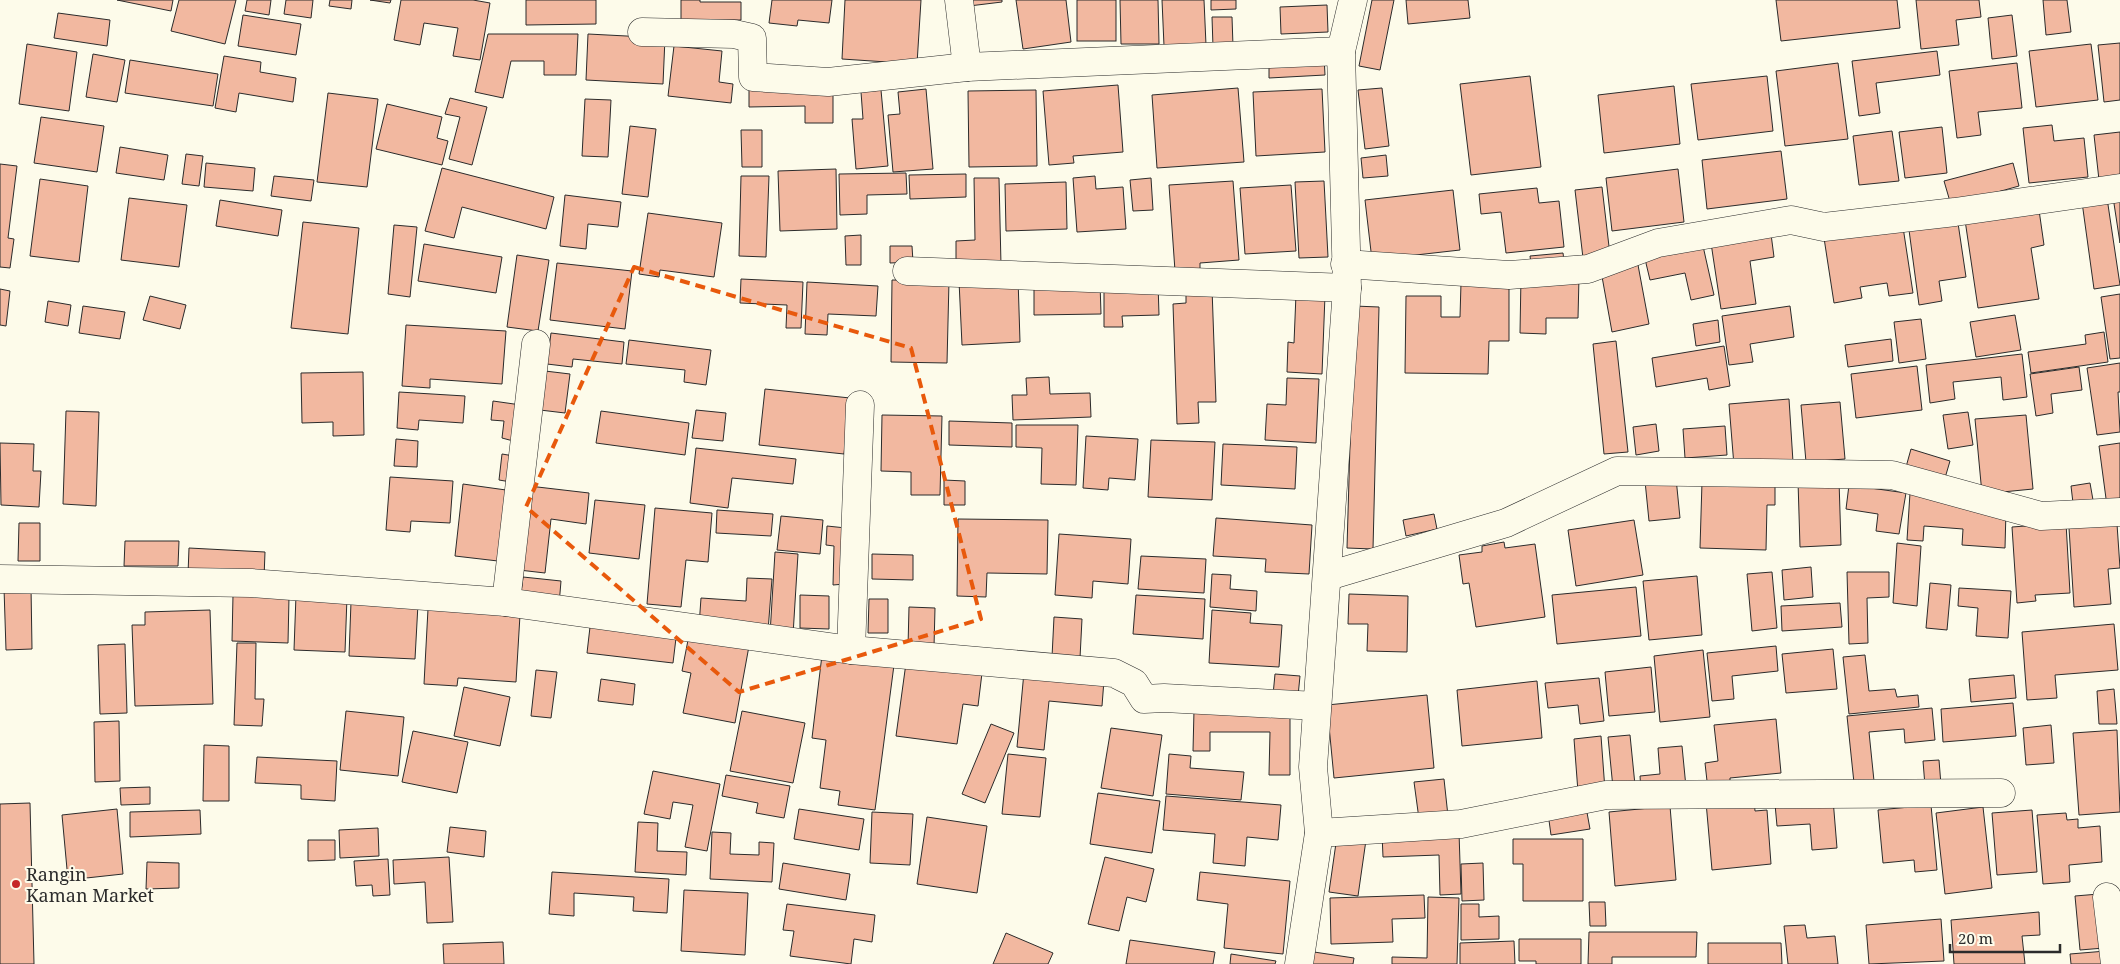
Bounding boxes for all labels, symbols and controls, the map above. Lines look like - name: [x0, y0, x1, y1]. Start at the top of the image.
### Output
- place label: Rangin Kaman Market: [26, 862, 154, 907]
- marker: Rangin Kaman Market: [10, 878, 22, 890]
- scale bar: [1950, 922, 2060, 954]
- text: 20 m: [1958, 928, 1993, 948]

